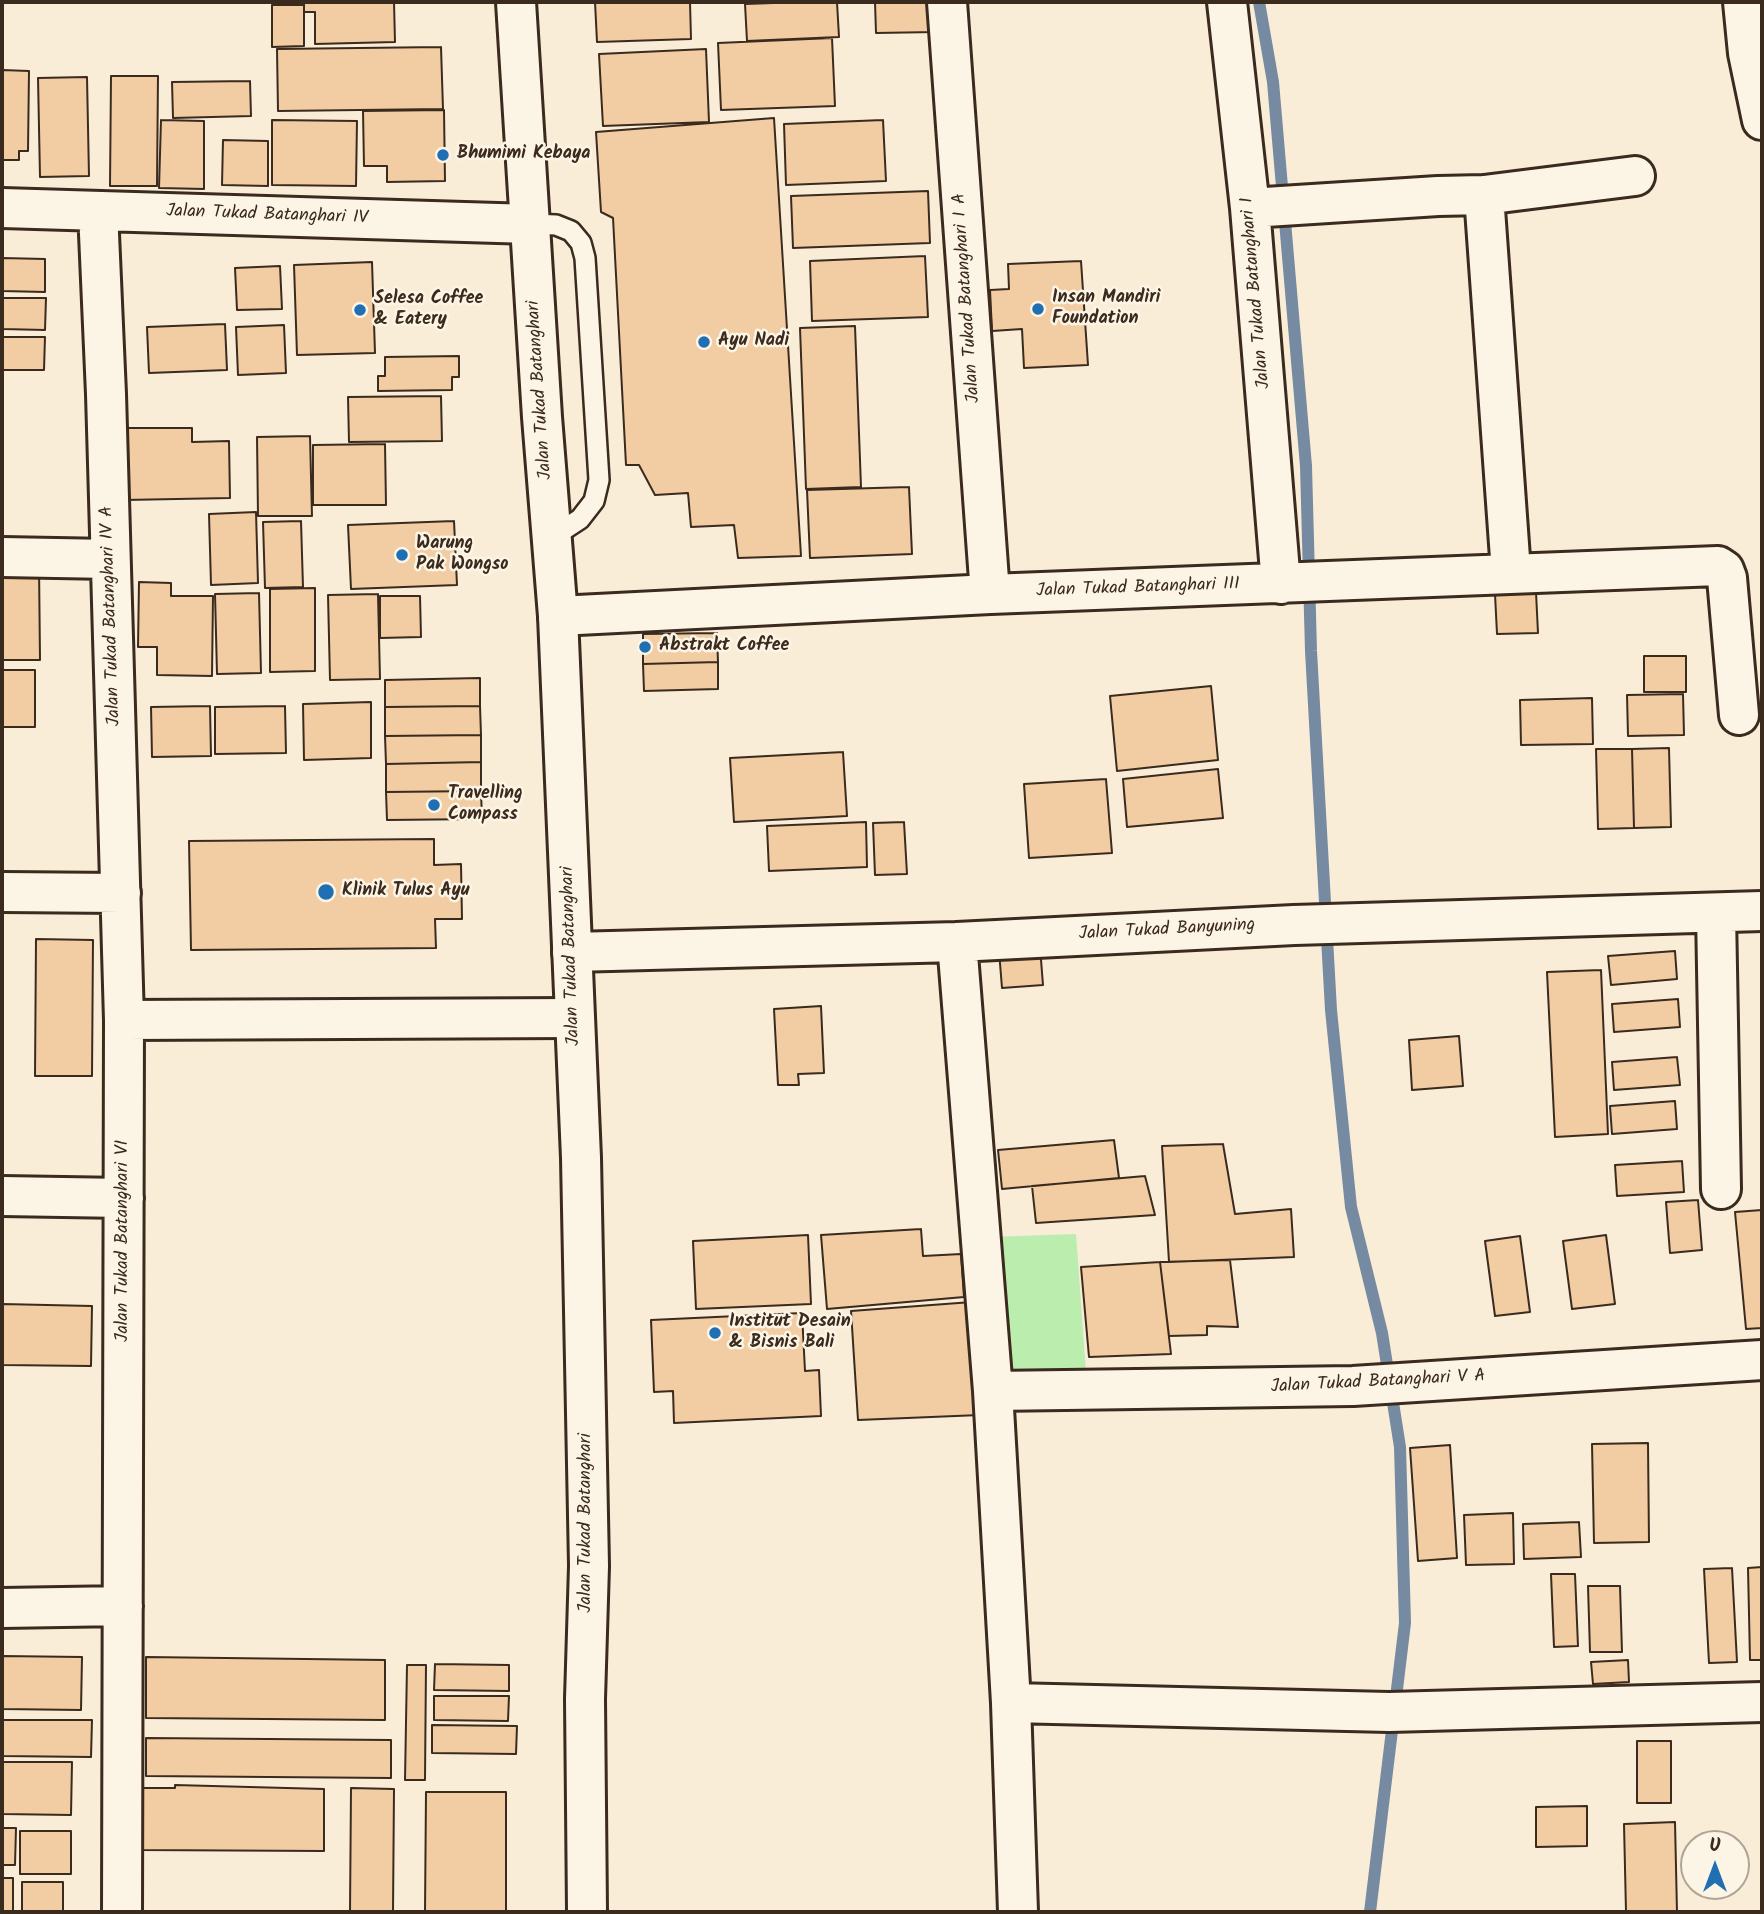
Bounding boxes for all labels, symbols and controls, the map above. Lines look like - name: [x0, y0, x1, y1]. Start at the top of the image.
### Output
- place label: Bhumimi Kebaya: [457, 144, 590, 166]
- marker: Bhumimi Kebaya: [435, 147, 451, 163]
- street label: Jalan Tukad Batanghari I A: [950, 192, 986, 404]
- street label: Jalan Tukad Batanghari I: [1238, 196, 1276, 390]
- street label: Jalan Tukad Batanghari IV: [166, 202, 368, 230]
- place label: Insan Mandiri Foundation: [1052, 288, 1160, 330]
- place label: Selesa Coffee & Eatery: [374, 289, 483, 332]
- street label: Jalan Tukad Batanghari: [524, 300, 558, 480]
- marker: Insan Mandiri Foundation: [1030, 301, 1046, 317]
- marker: Selesa Coffee & Eatery: [352, 302, 368, 318]
- place label: Ayu Nadi: [718, 331, 789, 353]
- marker: Ayu Nadi: [696, 334, 712, 350]
- street label: Jalan Tukad Batanghari IV A: [97, 506, 127, 726]
- place label: Warung Pak Wongso: [416, 534, 508, 576]
- marker: Warung Pak Wongso: [394, 547, 410, 563]
- street label: Jalan Tukad Batanghari III: [1036, 575, 1240, 603]
- place label: Abstrakt Coffee: [659, 636, 789, 658]
- marker: Abstrakt Coffee: [637, 639, 653, 655]
- place label: Travelling Compass: [448, 784, 523, 826]
- marker: Travelling Compass: [426, 797, 442, 813]
- street label: Jalan Tukad Batanghari: [558, 866, 586, 1046]
- place label: Klinik Tulus Ayu: [342, 881, 470, 903]
- marker: Klinik Tulus Ayu: [316, 882, 336, 902]
- street label: Jalan Tukad Banyuning: [1078, 916, 1256, 946]
- street label: Jalan Tukad Batanghari VI: [113, 1140, 135, 1342]
- place label: Institut Desain & Bisnis Bali: [729, 1312, 851, 1354]
- marker: Institut Desain & Bisnis Bali: [707, 1325, 723, 1341]
- street label: Jalan Tukad Batanghari V A: [1270, 1367, 1486, 1399]
- street label: Jalan Tukad Batanghari: [576, 1433, 598, 1613]
- north arrow: [1680, 1830, 1750, 1900]
- text: U: [1709, 1831, 1721, 1861]

